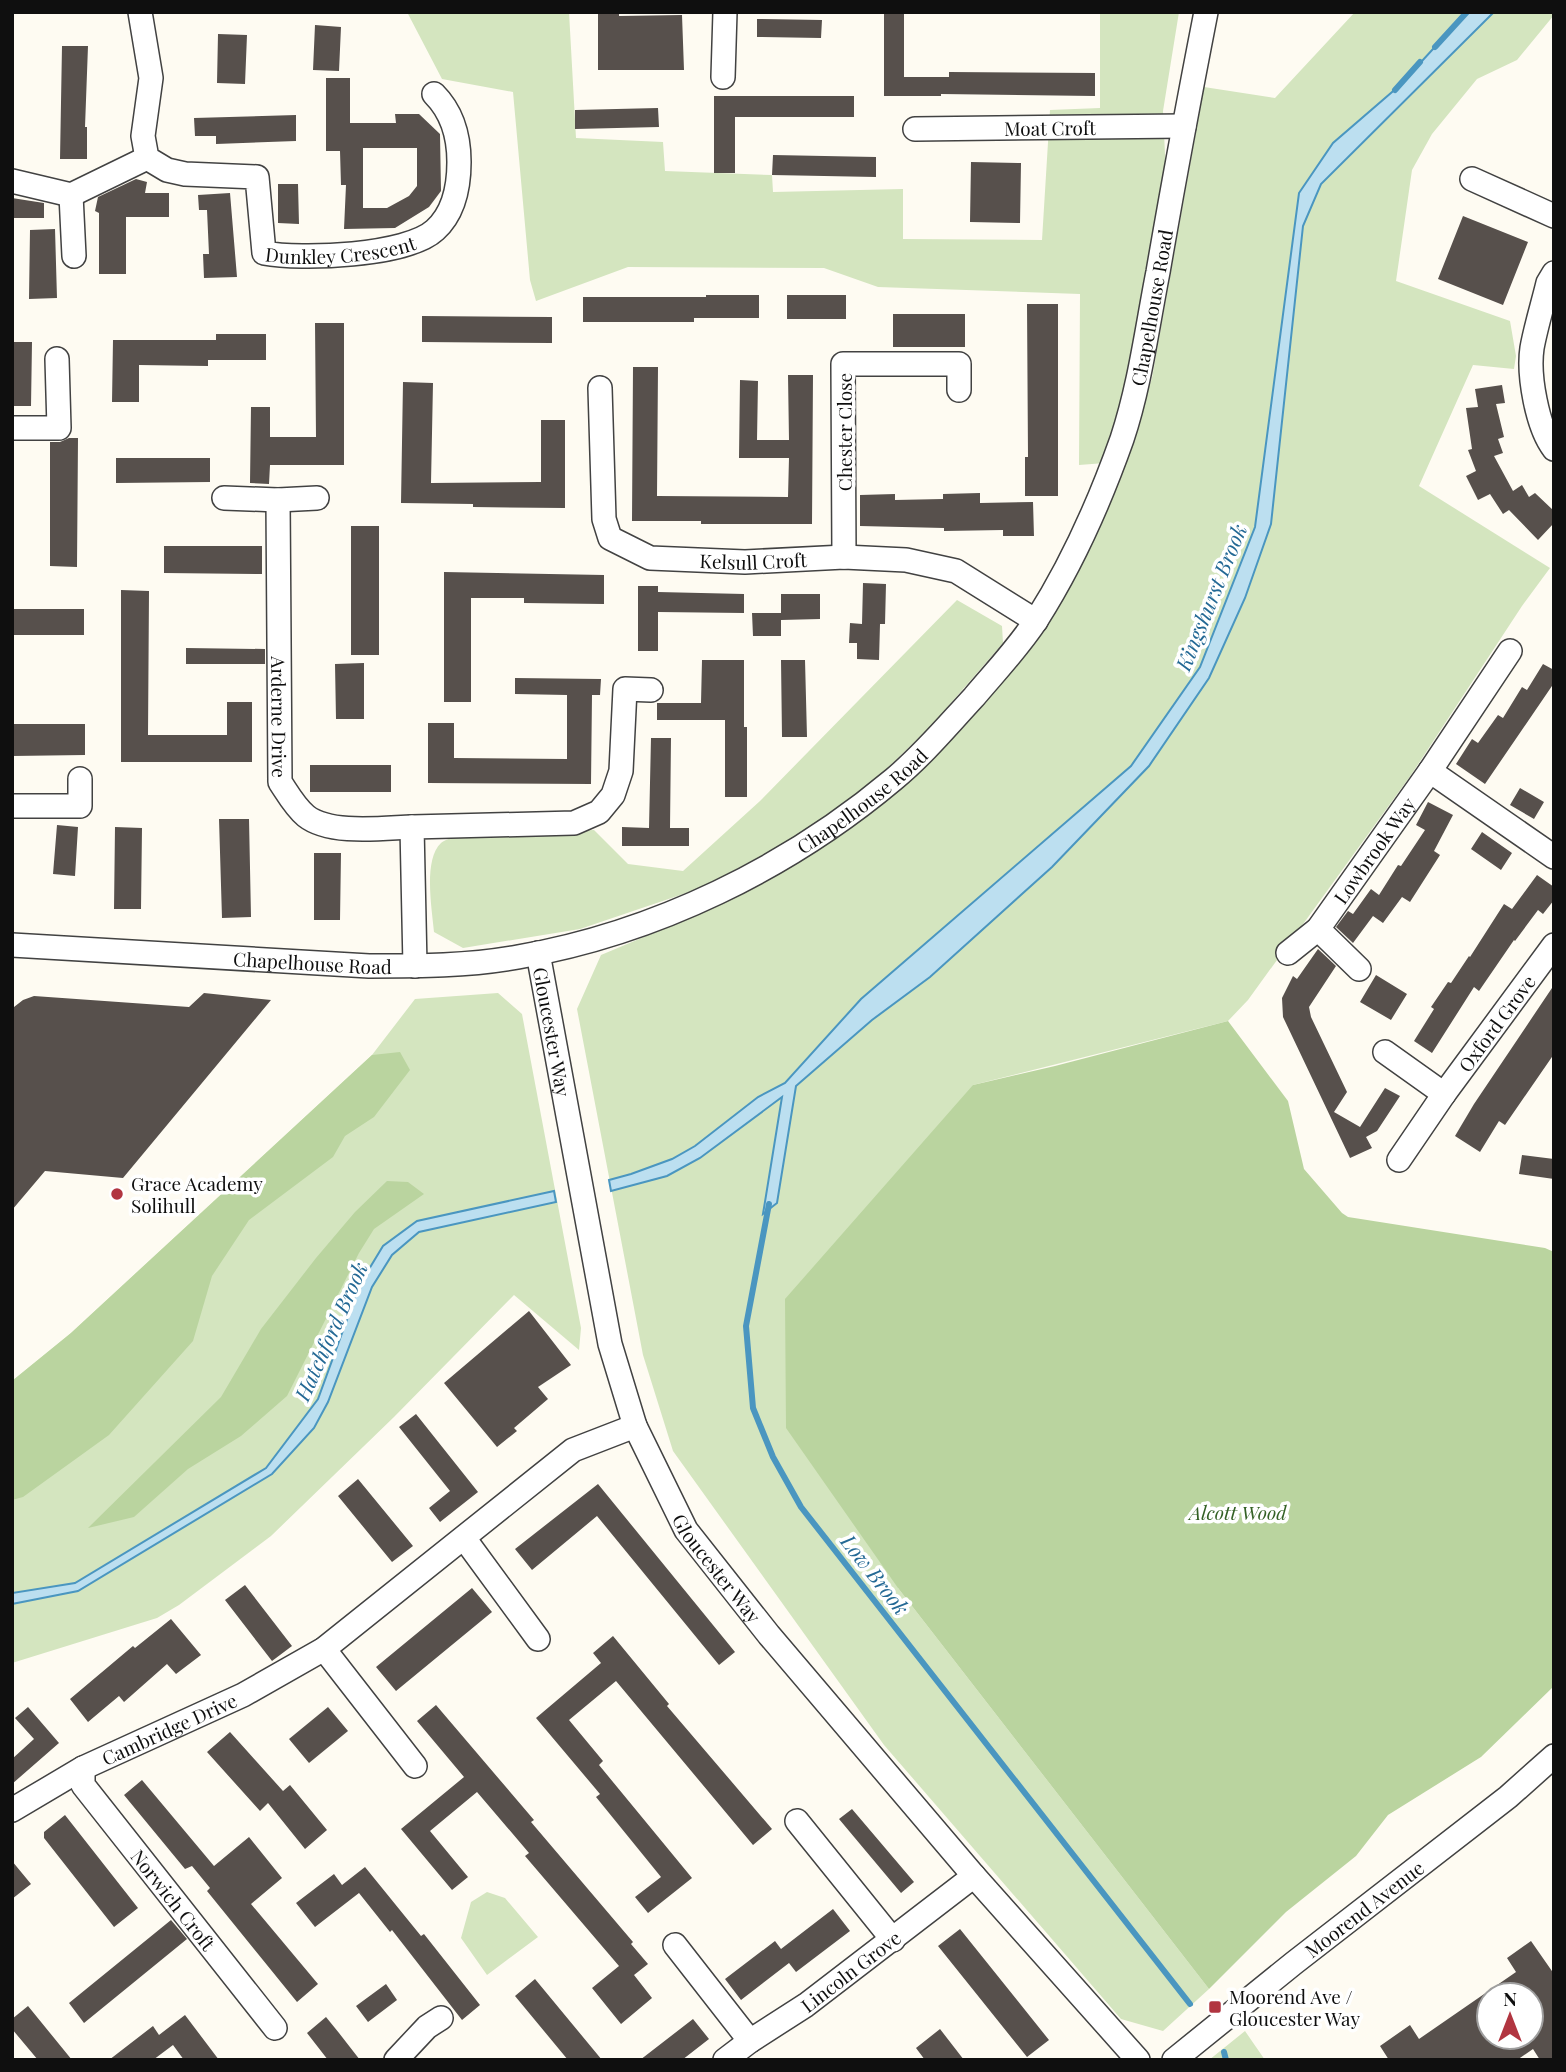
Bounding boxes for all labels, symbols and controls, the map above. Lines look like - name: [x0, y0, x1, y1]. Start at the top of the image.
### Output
- street label: Moat Croft: [1004, 114, 1096, 141]
- street label: Chapelhouse Road: [1124, 227, 1178, 388]
- street label: Dunkley Crescent: [264, 229, 419, 269]
- street label: Chester Close: [831, 373, 857, 491]
- water label: Kingshurst Brook: [1167, 519, 1252, 675]
- street label: Kelsull Croft: [699, 546, 808, 575]
- street label: Arderne Drive: [266, 655, 293, 778]
- street label: Chapelhouse Road: [792, 742, 933, 859]
- street label: Lowbrook Way: [1327, 791, 1421, 909]
- street label: Chapelhouse Road: [233, 945, 392, 979]
- street label: Gloucester Way: [528, 965, 577, 1099]
- street label: Oxford Grove: [1452, 969, 1541, 1077]
- place label: Grace Academy Solihull: [131, 1170, 263, 1218]
- marker: Grace Academy Solihull: [109, 1186, 125, 1202]
- water label: Hatchford Brook: [287, 1257, 373, 1406]
- park label: Alcott Wood: [1187, 1499, 1287, 1525]
- street label: Gloucester Way: [667, 1509, 767, 1628]
- water label: Low Brook: [835, 1527, 916, 1620]
- street label: Cambridge Drive: [97, 1687, 241, 1771]
- street label: Norwich Croft: [126, 1844, 222, 1956]
- street label: Moorend Avenue: [1299, 1854, 1429, 1963]
- street label: Lincoln Grove: [795, 1924, 906, 2018]
- north arrow: [1475, 1981, 1545, 2051]
- place label: Moorend Ave / Gloucester Way: [1229, 1983, 1360, 2031]
- text: N: [1503, 1985, 1517, 2011]
- marker: Moorend Ave / Gloucester Way: [1207, 1999, 1223, 2015]

